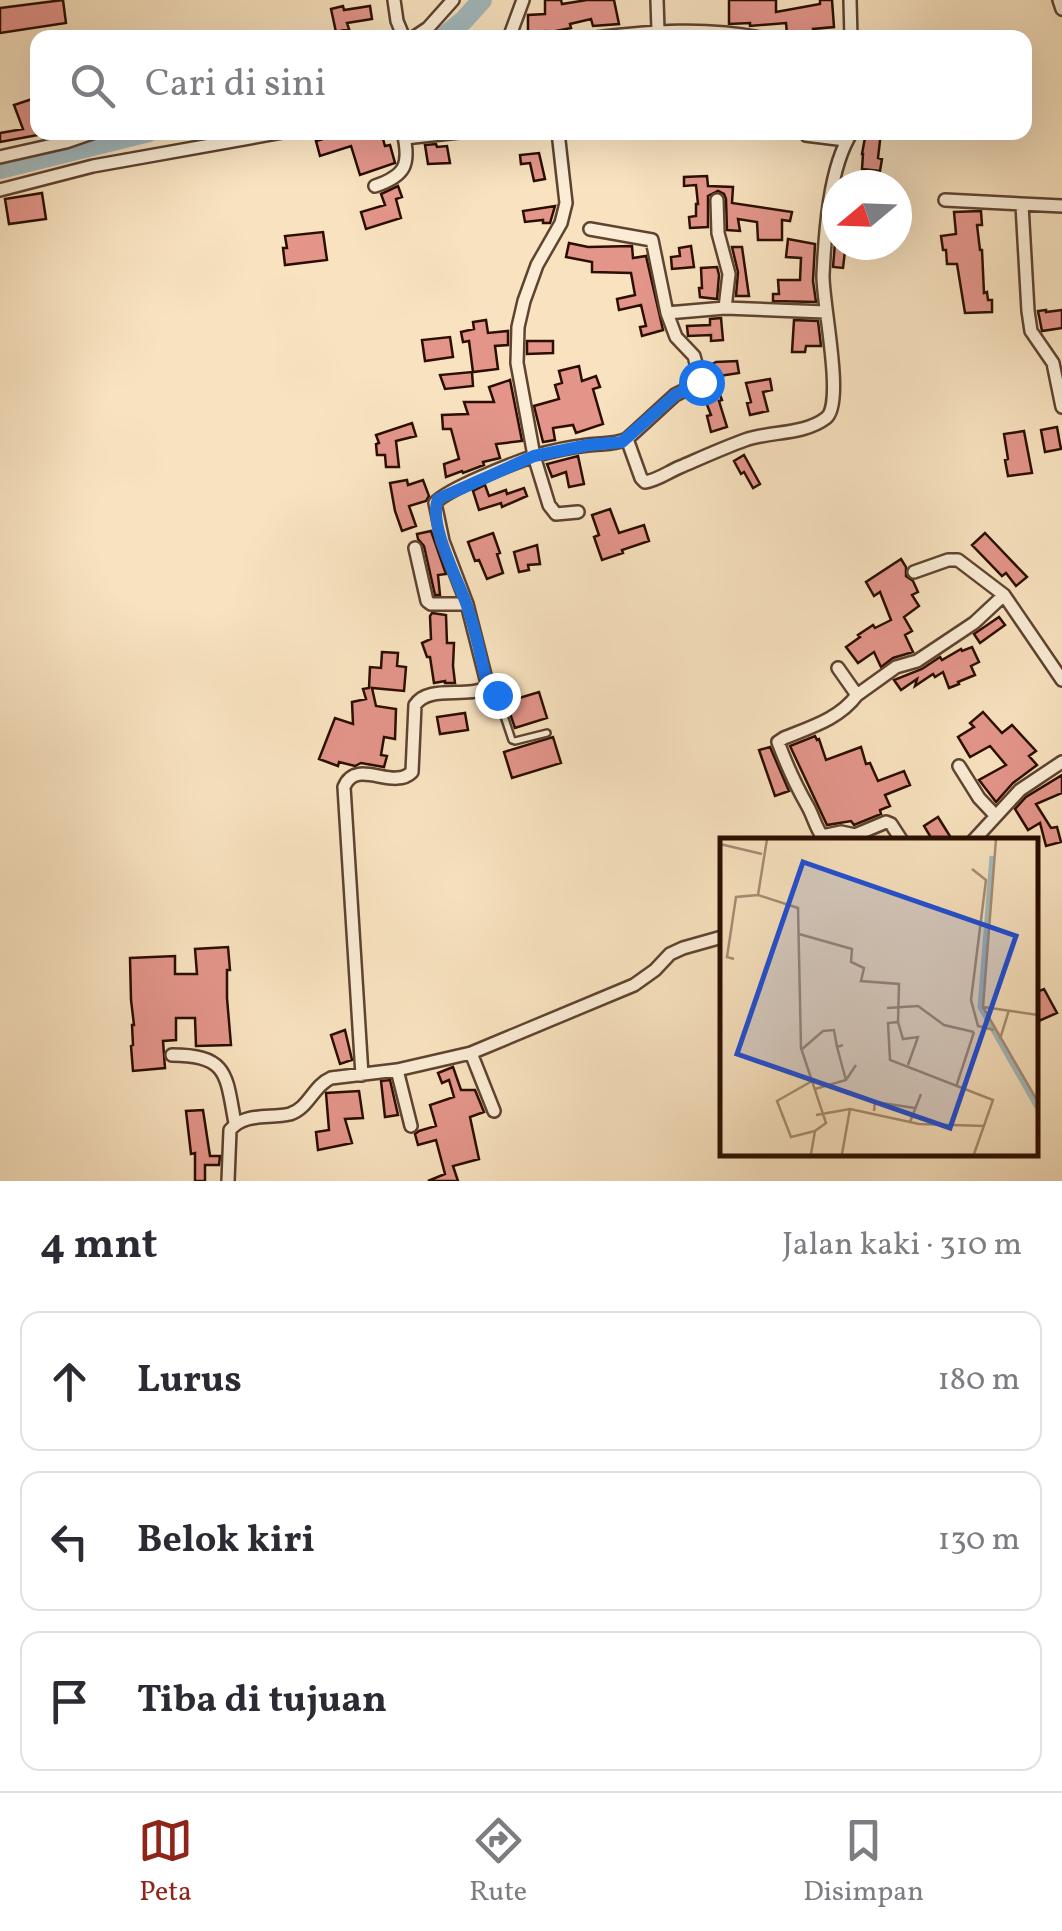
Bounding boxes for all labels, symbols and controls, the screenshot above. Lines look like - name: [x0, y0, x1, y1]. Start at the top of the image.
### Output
- search box: [30, 30, 1032, 140]
- icon: search: [65, 58, 120, 113]
- text: Cari di sini: [145, 59, 326, 112]
- north arrow: [822, 170, 912, 260]
- route start: [679, 360, 725, 406]
- route end: [475, 673, 521, 719]
- inset map: [720, 838, 1037, 1156]
- text: 4 mnt: [40, 1217, 158, 1276]
- text: Jalan kaki · 310 m: [782, 1224, 1022, 1268]
- icon: ahead: [42, 1354, 97, 1409]
- text: Lurus: [137, 1355, 242, 1408]
- text: 180 m: [937, 1359, 1020, 1403]
- icon: left: [42, 1514, 97, 1569]
- text: Belok kiri: [137, 1515, 315, 1568]
- text: 130 m: [938, 1519, 1020, 1563]
- icon: arrive: [42, 1674, 97, 1729]
- text: Tiba di tujuan: [137, 1675, 387, 1728]
- tab: Peta: [138, 1813, 193, 1912]
- tab: Rute: [469, 1813, 527, 1912]
- tab: Disimpan: [803, 1813, 924, 1912]

